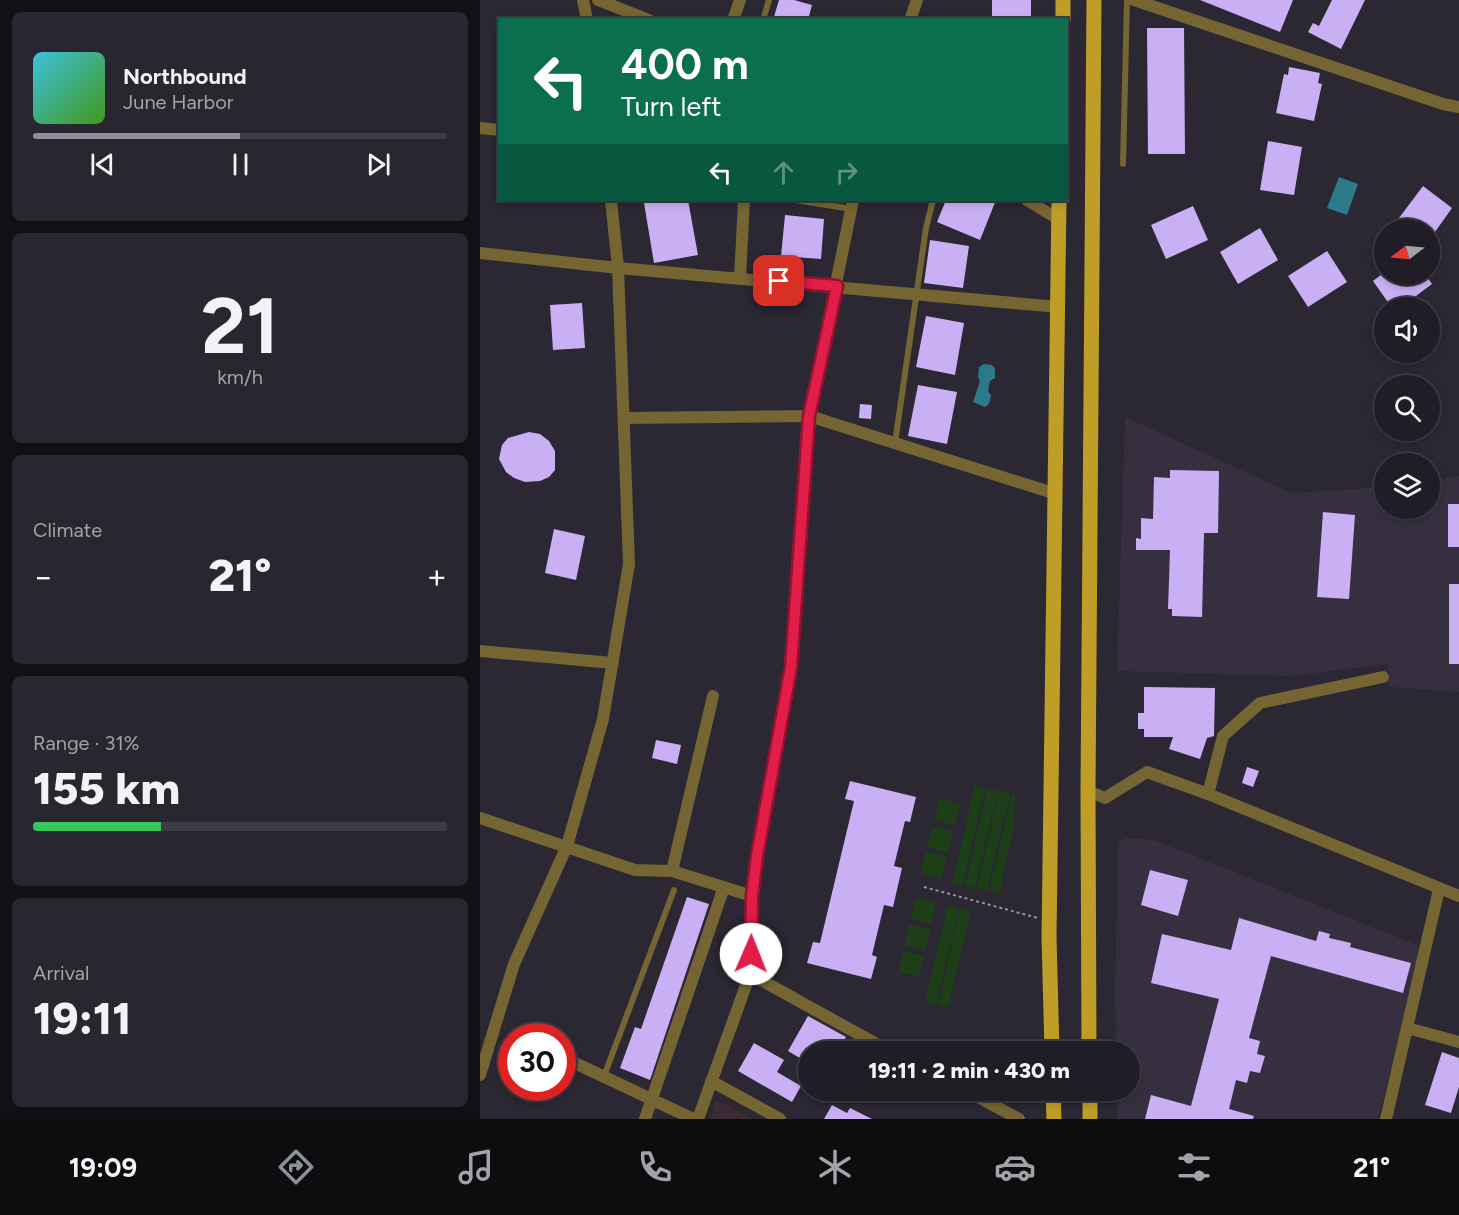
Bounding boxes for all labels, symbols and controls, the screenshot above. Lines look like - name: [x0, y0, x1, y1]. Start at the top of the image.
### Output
- text: 400 m: [621, 39, 749, 90]
- icon: left: [522, 42, 600, 120]
- text: Northbound: [123, 63, 247, 90]
- text: June Harbor: [123, 90, 234, 114]
- text: Turn left: [621, 90, 721, 123]
- icon: previous: [86, 148, 119, 181]
- icon: pause: [224, 148, 257, 181]
- icon: next: [362, 148, 395, 181]
- icon: left: [704, 156, 737, 189]
- icon: ahead: [767, 156, 800, 189]
- icon: right: [830, 156, 863, 189]
- north arrow: [1374, 219, 1440, 285]
- map controls: [1374, 219, 1440, 519]
- pin: [753, 255, 804, 306]
- icon: arrive: [762, 264, 795, 297]
- text: 21: [201, 279, 279, 373]
- button: sound: [1374, 297, 1440, 363]
- text: km/h: [217, 365, 263, 389]
- button: search: [1374, 375, 1440, 441]
- button: layers: [1374, 453, 1440, 519]
- text: Climate: [33, 518, 102, 542]
- text: 21°: [209, 548, 271, 602]
- text: −: [33, 557, 54, 596]
- text: +: [426, 557, 447, 596]
- text: Range · 31%: [33, 731, 139, 755]
- text: 155 km: [33, 761, 180, 815]
- position arrow: [719, 922, 783, 986]
- text: Arrival: [33, 961, 89, 985]
- text: 19:11: [33, 991, 131, 1045]
- speed limit sign: 30: [498, 1023, 576, 1101]
- text: 19:11 · 2 min · 430 m: [868, 1057, 1070, 1084]
- icon: directions: [275, 1146, 317, 1188]
- icon: music: [455, 1146, 497, 1188]
- icon: phone: [634, 1146, 676, 1188]
- icon: climate: [814, 1146, 856, 1188]
- icon: car: [994, 1146, 1036, 1188]
- icon: filters: [1173, 1146, 1215, 1188]
- text: 19:09: [69, 1151, 137, 1184]
- text: 21°: [1353, 1151, 1390, 1184]

